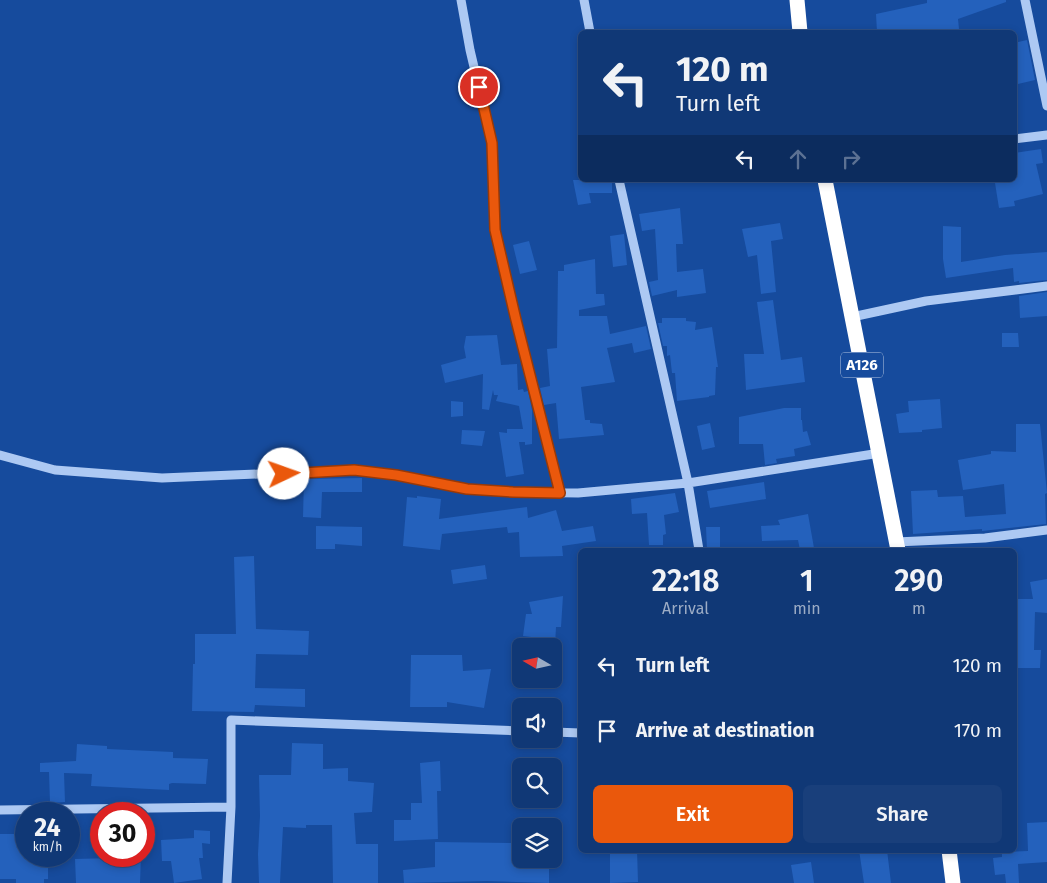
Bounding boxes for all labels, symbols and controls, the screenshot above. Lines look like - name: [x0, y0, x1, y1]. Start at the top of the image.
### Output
- text: 120 m: [676, 48, 769, 90]
- icon: left: [593, 50, 658, 115]
- pin: [458, 66, 500, 108]
- icon: arrive: [465, 73, 493, 101]
- text: Turn left: [676, 90, 760, 117]
- icon: left: [731, 145, 759, 173]
- icon: ahead: [784, 145, 812, 173]
- icon: right: [837, 145, 865, 173]
- road number: A126: [841, 352, 883, 378]
- position arrow: [257, 447, 309, 499]
- text: 22:18: [652, 563, 719, 599]
- text: 1: [800, 563, 814, 599]
- text: 290: [894, 563, 943, 599]
- text: Arrival: [662, 599, 709, 618]
- text: min: [793, 599, 821, 618]
- text: m: [912, 599, 926, 618]
- north arrow: [512, 638, 562, 688]
- map controls: [512, 638, 562, 868]
- icon: left: [593, 652, 621, 680]
- text: Turn left: [636, 654, 710, 677]
- text: 120 m: [952, 654, 1002, 677]
- button: sound: [512, 698, 562, 748]
- icon: arrive: [593, 717, 621, 745]
- text: Arrive at destination: [636, 719, 815, 742]
- text: 170 m: [954, 719, 1002, 742]
- button: search: [512, 758, 562, 808]
- button: Exit: [593, 785, 793, 843]
- button: Share: [803, 785, 1002, 843]
- speed limit sign: 30: [90, 802, 155, 867]
- text: 24: [34, 813, 61, 843]
- button: layers: [512, 818, 562, 868]
- text: km/h: [33, 840, 62, 854]

